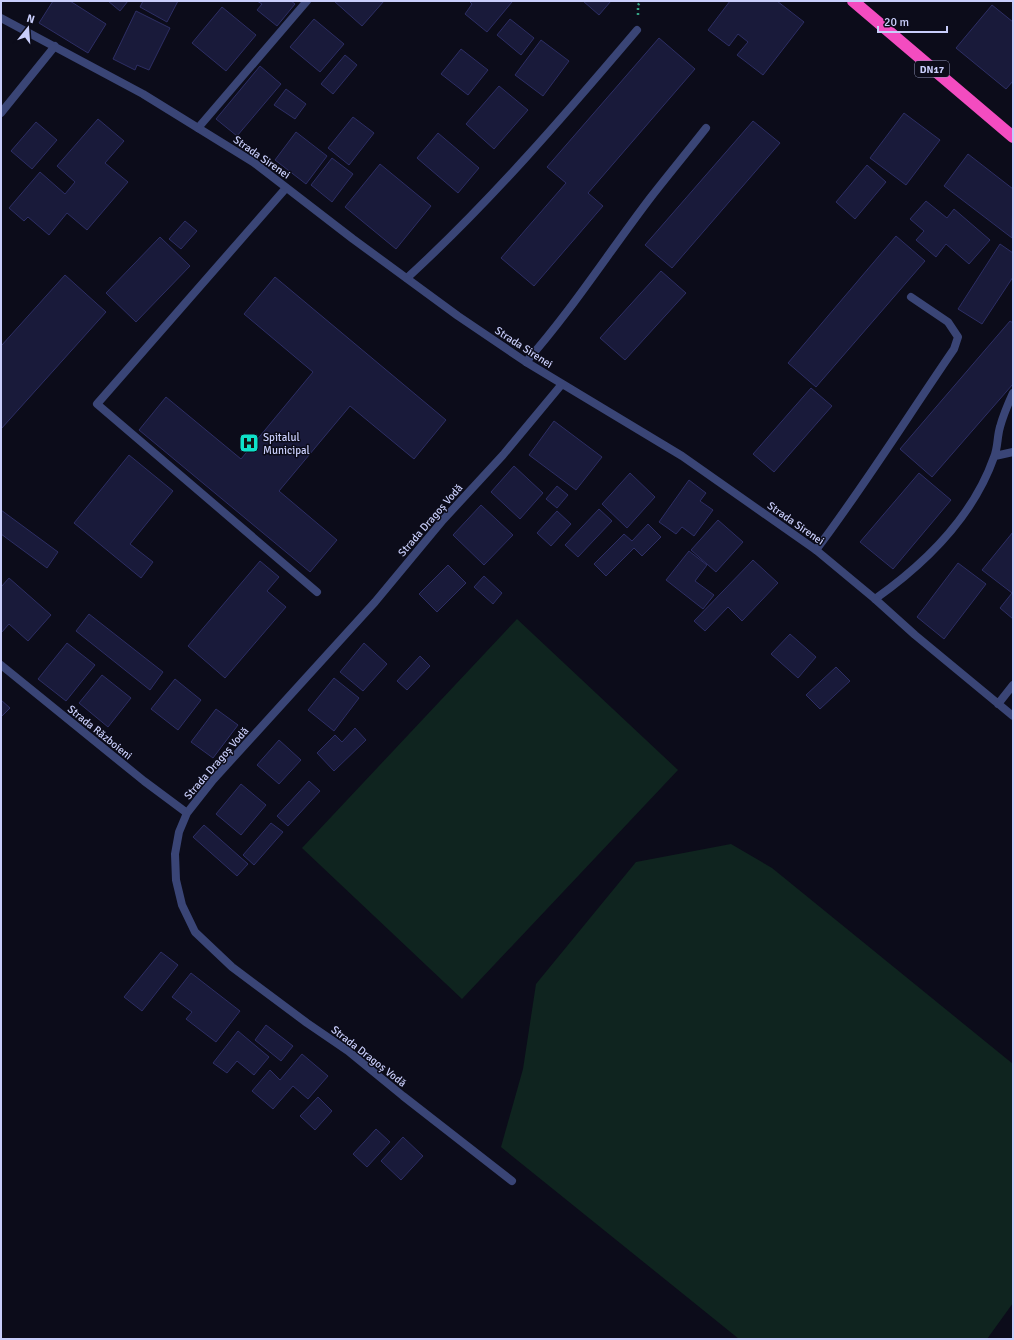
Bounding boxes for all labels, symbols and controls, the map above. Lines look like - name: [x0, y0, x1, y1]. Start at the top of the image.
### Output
- north arrow: [8, 8, 48, 48]
- scale bar: [878, 8, 947, 34]
- text: N: [25, 12, 36, 26]
- text: 20 m: [884, 15, 909, 30]
- road number: DN17: [915, 61, 949, 77]
- street label: Strada Sirenei: [231, 133, 293, 182]
- street label: Strada Sirenei: [492, 324, 555, 371]
- place label: Spitalul Municipal: [263, 431, 310, 457]
- hospital icon: Spitalul Municipal: [238, 432, 260, 454]
- street label: Strada Dragoș Vodă: [395, 481, 466, 559]
- street label: Strada Sirenei: [765, 499, 827, 548]
- street label: Strada Războieni: [65, 702, 135, 762]
- street label: Strada Dragoș Vodă: [181, 724, 252, 802]
- street label: Strada Dragoș Vodă: [329, 1023, 409, 1090]

